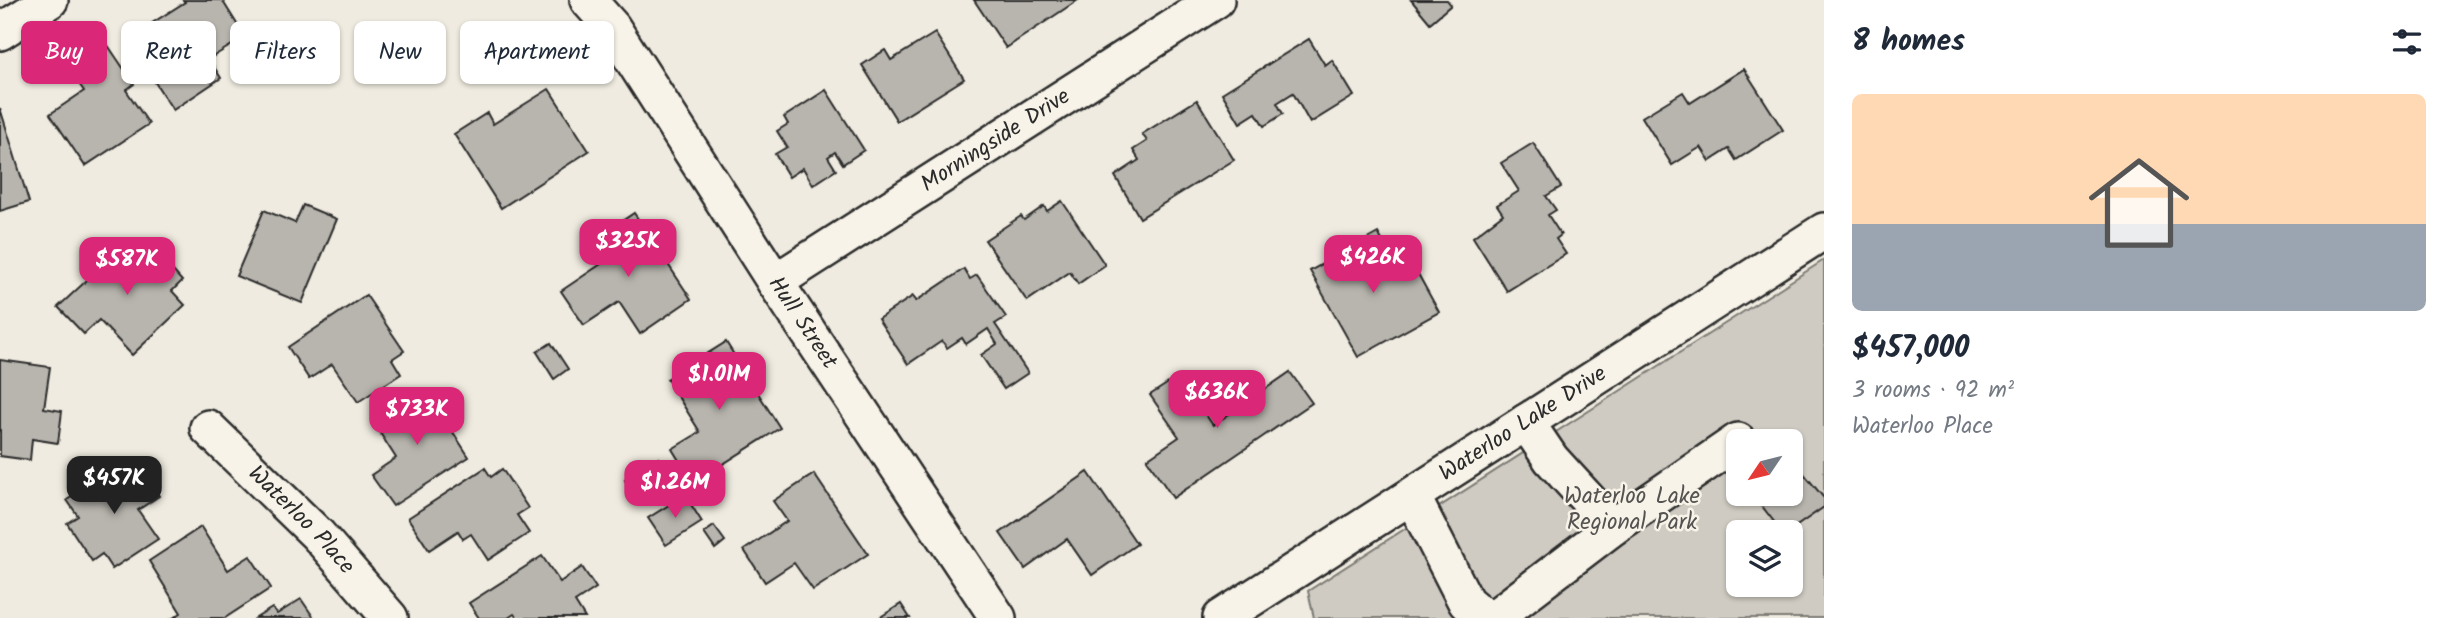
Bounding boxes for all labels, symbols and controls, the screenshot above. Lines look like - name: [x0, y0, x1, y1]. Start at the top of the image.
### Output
- text: 8 homes: [1852, 18, 1965, 66]
- chip: Buy: [21, 21, 107, 84]
- chip: Rent: [121, 21, 216, 84]
- chip: Filters: [230, 21, 340, 84]
- chip: New: [354, 21, 446, 84]
- chip: Apartment: [460, 21, 614, 84]
- icon: filters: [2388, 23, 2426, 61]
- street label: Morningside Drive: [914, 79, 1078, 202]
- icon: home: [2076, 140, 2202, 266]
- pin: $325K: [579, 219, 677, 279]
- text: $325K: [595, 224, 661, 260]
- pin: $426K: [1324, 236, 1422, 295]
- pin: $587K: [78, 238, 176, 297]
- text: $426K: [1340, 240, 1406, 276]
- text: $587K: [95, 242, 159, 278]
- street label: Hull Street: [758, 269, 847, 378]
- text: $457,000: [1852, 325, 1969, 373]
- pin: $1.01M: [662, 352, 776, 412]
- text: $1.01M: [688, 357, 750, 393]
- street label: Waterloo Lake Drive: [1432, 357, 1614, 491]
- pin: $636K: [1168, 370, 1266, 430]
- text: 3 rooms · 92 m²: [1852, 373, 2014, 409]
- text: $636K: [1185, 375, 1249, 411]
- pin: $733K: [368, 388, 466, 447]
- text: $733K: [385, 392, 449, 428]
- text: Waterloo Place: [1852, 409, 1993, 445]
- north arrow: [1726, 429, 1802, 506]
- map controls: [1726, 429, 1803, 597]
- pin: $457K: [65, 456, 163, 516]
- street label: Waterloo Place: [239, 457, 363, 583]
- text: $457K: [83, 461, 145, 497]
- pin: $1.26M: [618, 461, 732, 520]
- text: $1.26M: [640, 465, 710, 501]
- park label: Waterloo Lake Regional Park: [1564, 479, 1700, 541]
- button: layers: [1726, 520, 1803, 597]

